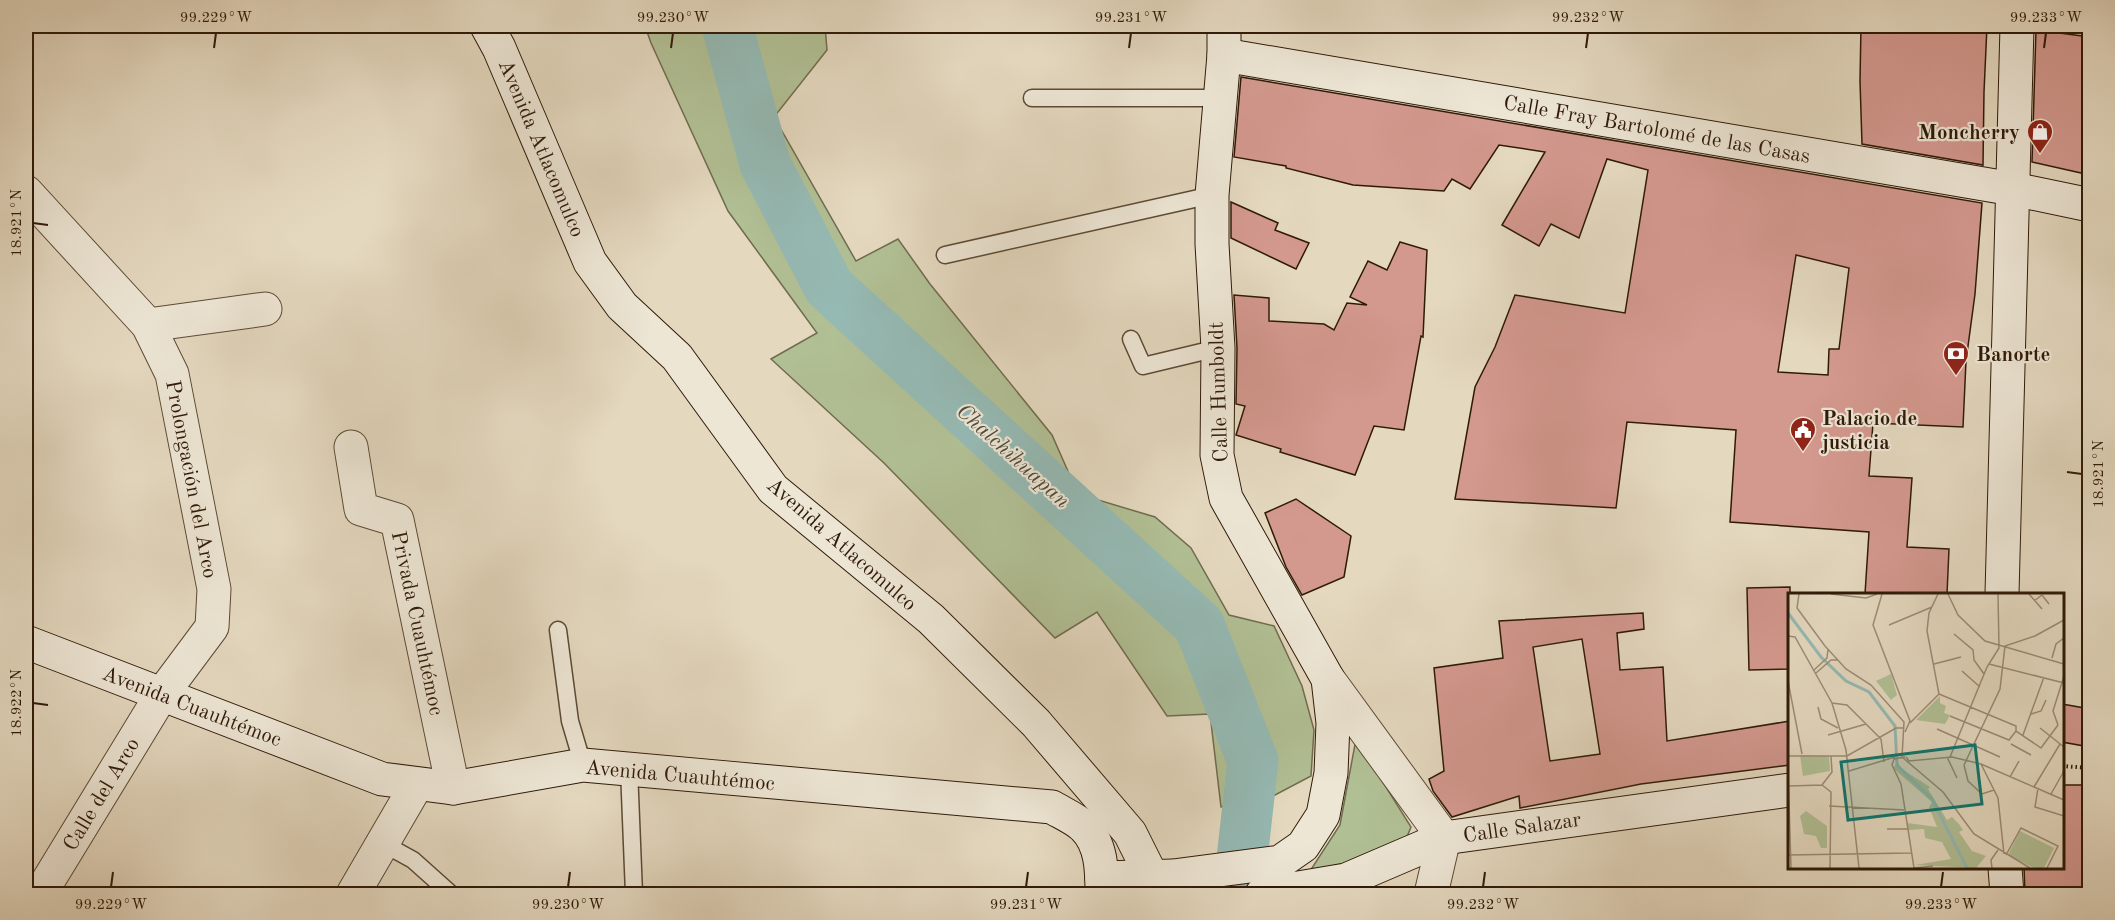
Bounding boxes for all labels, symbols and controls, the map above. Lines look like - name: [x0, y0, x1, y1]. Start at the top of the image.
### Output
- text: 99.229°W: [180, 11, 252, 26]
- text: 99.230°W: [637, 11, 709, 26]
- text: 99.231°W: [1095, 11, 1167, 26]
- text: 99.232°W: [1552, 11, 1624, 26]
- text: 99.233°W: [2010, 11, 2082, 26]
- street label: Avenida Atlacomulco: [494, 57, 588, 241]
- street label: Calle Fray Bartolomé de las Casas: [1502, 93, 1812, 168]
- shop icon: Moncherry: [2025, 117, 2055, 155]
- place label: Moncherry: [1918, 123, 2020, 144]
- text: 18.921°N: [10, 189, 25, 257]
- street label: Calle Humboldt: [1207, 321, 1232, 463]
- bank icon: Banorte: [1941, 339, 1971, 377]
- place label: Banorte: [1976, 345, 2051, 366]
- street label: Prolongación del Arco: [161, 378, 220, 580]
- water label: Chalchihuapan: [952, 400, 1074, 513]
- place label: Palacio de justicia: [1820, 409, 1917, 454]
- public building icon: Palacio de justicia: [1788, 415, 1818, 453]
- text: 18.921°N: [2092, 440, 2107, 508]
- street label: Avenida Atlacomulco: [762, 475, 920, 616]
- street label: Privada Cuauhtémoc: [387, 529, 446, 718]
- inset map: [1788, 593, 2064, 869]
- street label: Avenida Cuauhtémoc: [99, 664, 284, 751]
- text: 18.922°N: [10, 669, 25, 737]
- street label: Calle del Arco: [60, 735, 144, 855]
- street label: Avenida Cuauhtémoc: [584, 758, 776, 795]
- street label: Calle Salazar: [1462, 810, 1583, 847]
- text: 99.229°W: [75, 898, 147, 913]
- text: 99.230°W: [532, 898, 604, 913]
- text: 99.231°W: [990, 898, 1062, 913]
- text: 99.232°W: [1447, 898, 1519, 913]
- text: 99.233°W: [1905, 898, 1977, 913]

